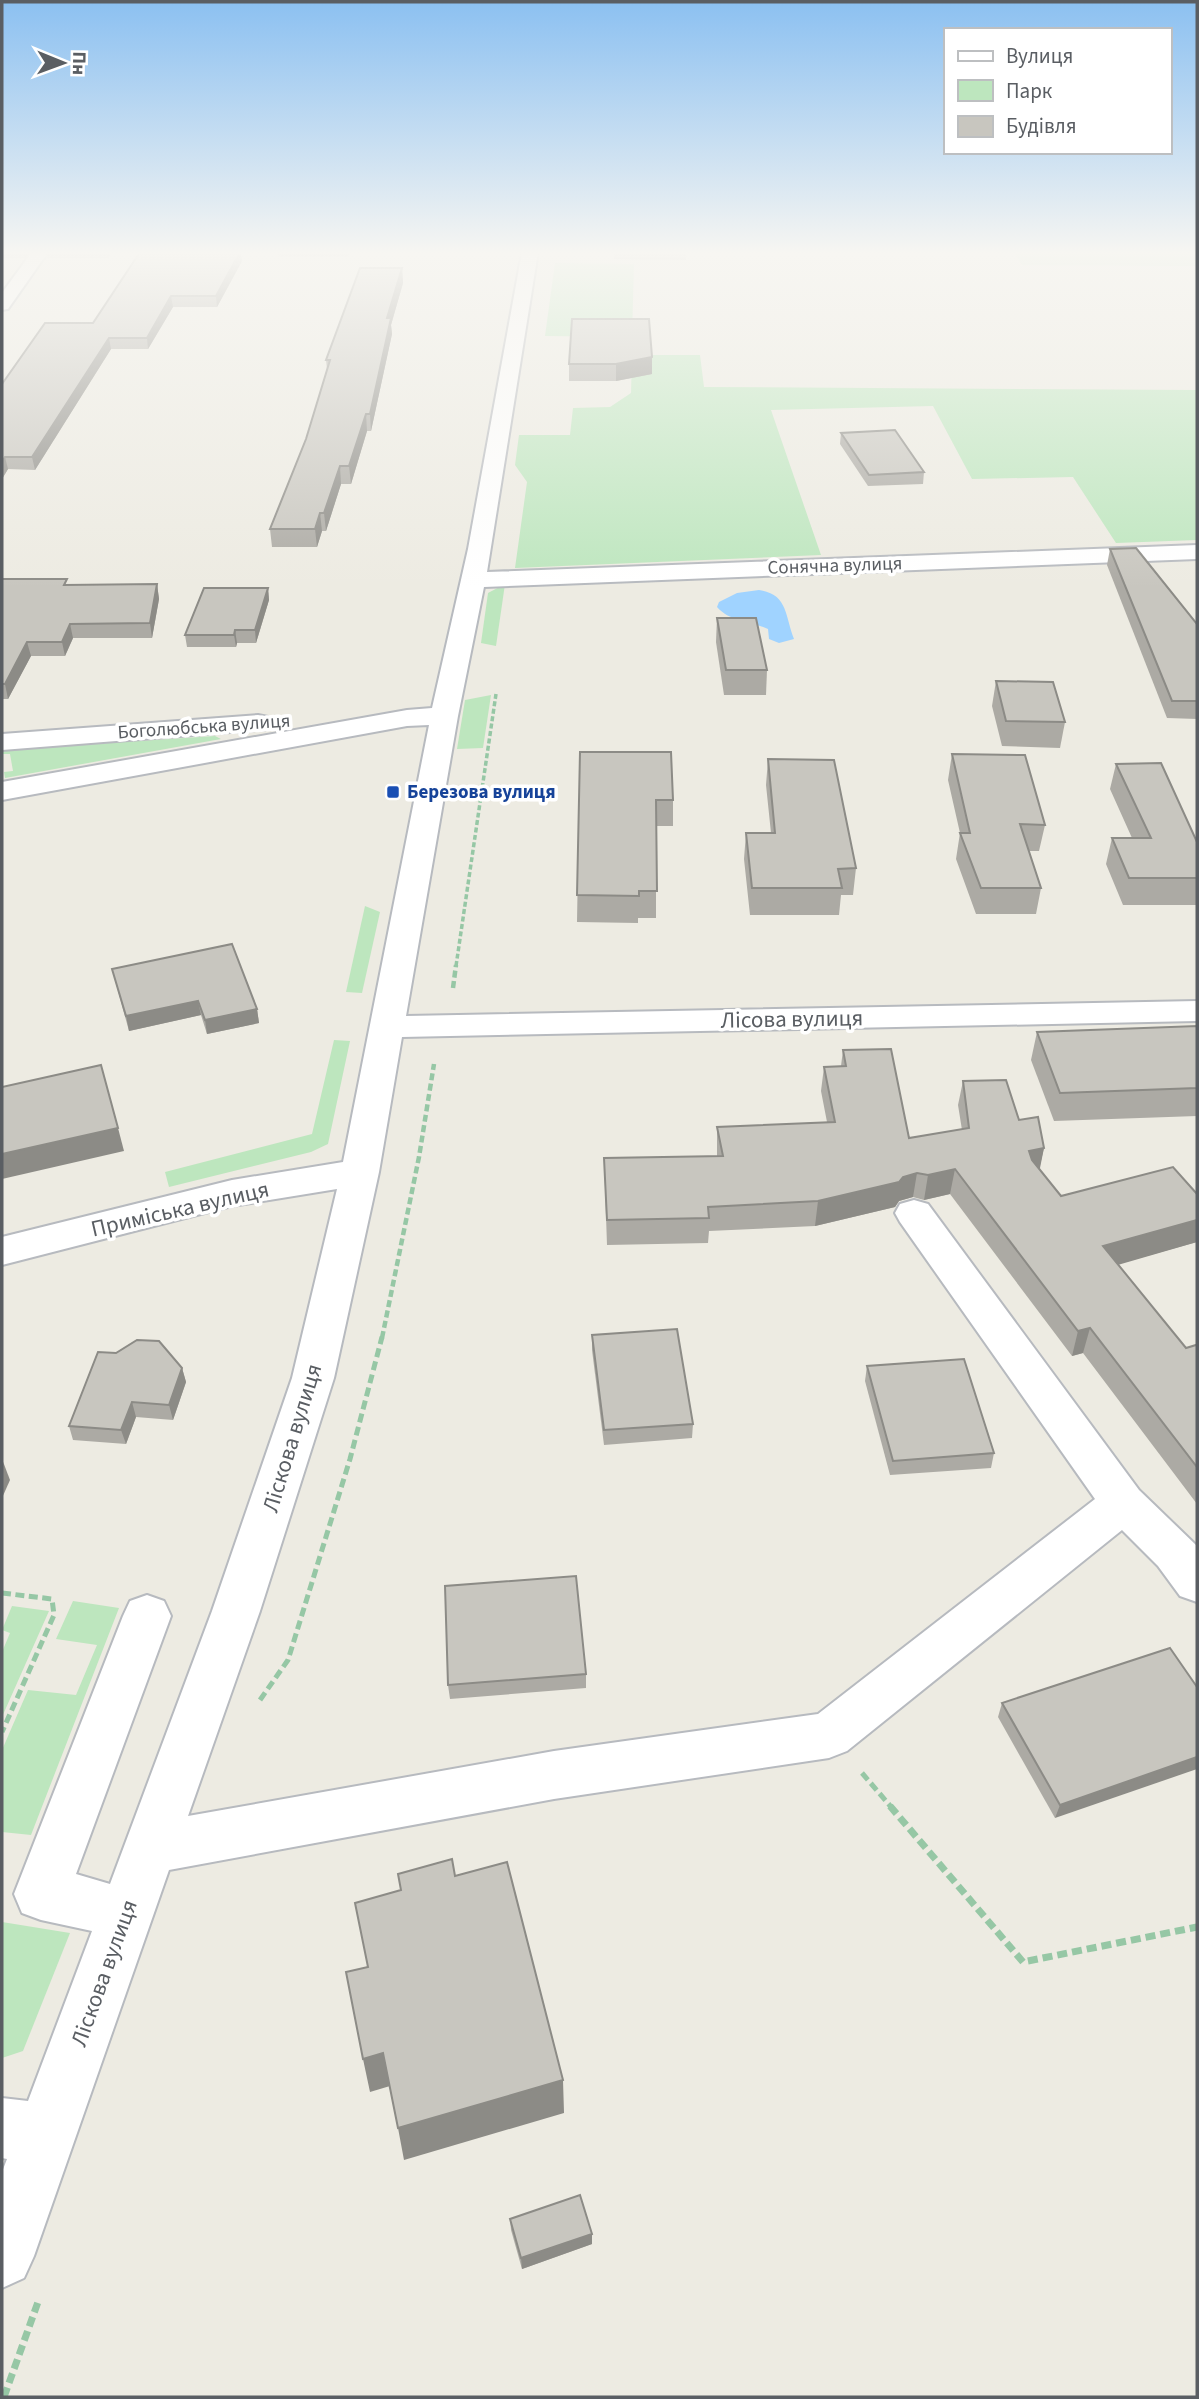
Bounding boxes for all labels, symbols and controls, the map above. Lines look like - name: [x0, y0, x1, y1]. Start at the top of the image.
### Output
- north arrow: [28, 28, 98, 98]
- legend: [944, 28, 1171, 154]
- text: Вулиця: [1006, 41, 1073, 71]
- text: Пн: [65, 51, 92, 75]
- text: Парк: [1006, 76, 1053, 106]
- text: Будівля: [1006, 111, 1077, 141]
- street label: Сонячна вулиця: [767, 550, 903, 582]
- street label: Боголюбська вулиця: [117, 707, 291, 747]
- place label: Березова вулиця: [407, 779, 556, 806]
- marker: Березова вулиця: [385, 784, 401, 800]
- street label: Лісова вулиця: [720, 1001, 864, 1037]
- street label: Приміська вулиця: [88, 1172, 272, 1246]
- street label: Ліскова вулиця: [254, 1360, 330, 1516]
- street label: Ліскова вулиця: [62, 1895, 146, 2051]

